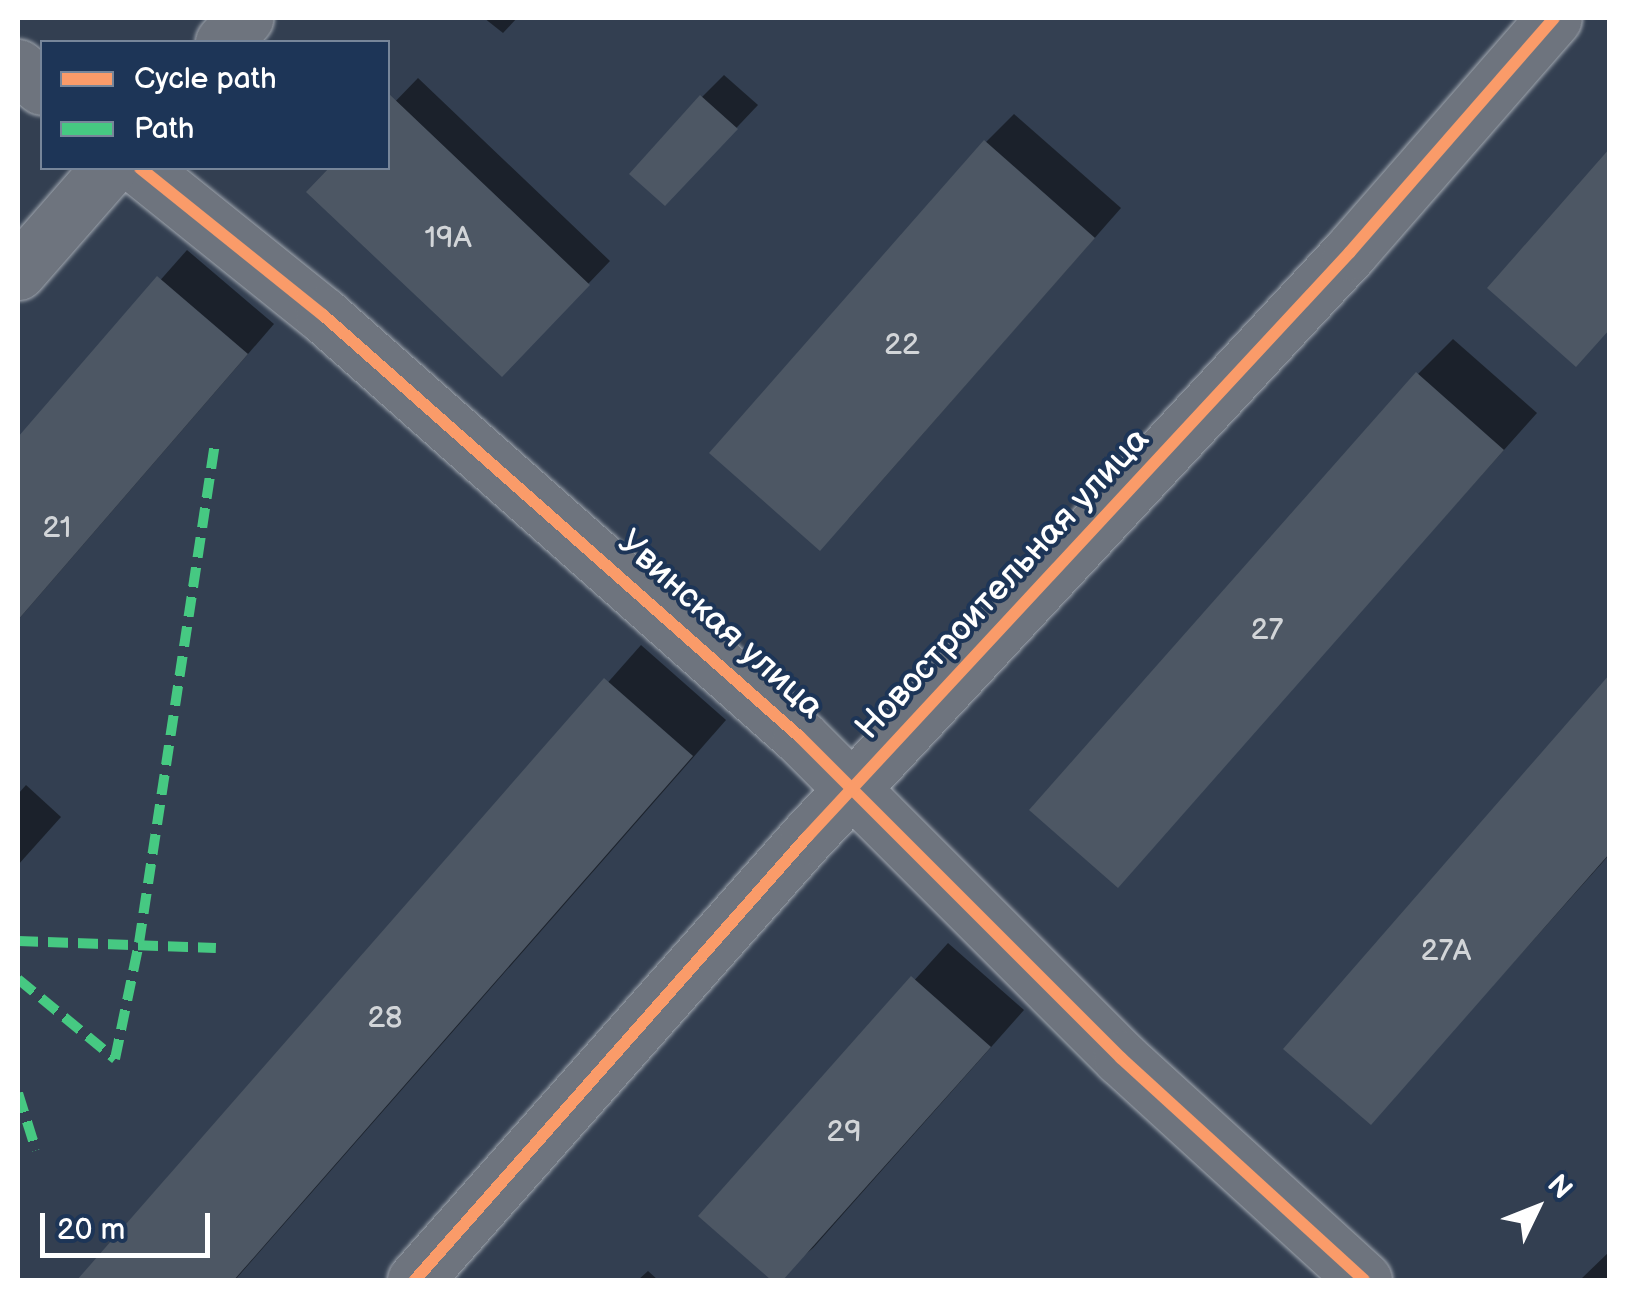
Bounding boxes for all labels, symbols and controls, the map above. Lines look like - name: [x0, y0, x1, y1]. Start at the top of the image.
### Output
- legend: [40, 40, 390, 170]
- text: Cycle path: [134, 61, 277, 97]
- text: Path: [134, 111, 194, 147]
- house number: 19А: [424, 220, 472, 256]
- house number: 22: [884, 327, 920, 363]
- street label: Новостроительная улица: [847, 419, 1159, 749]
- house number: 21: [43, 510, 71, 546]
- street label: Увинская улица: [609, 522, 831, 728]
- house number: 27: [1251, 612, 1283, 648]
- house number: 27А: [1421, 933, 1471, 969]
- house number: 28: [367, 1000, 403, 1036]
- house number: 29: [826, 1114, 862, 1150]
- north arrow: [1487, 1158, 1587, 1258]
- text: N: [1540, 1168, 1579, 1206]
- scale bar: [45, 1193, 215, 1255]
- text: 20 m: [57, 1212, 125, 1248]

